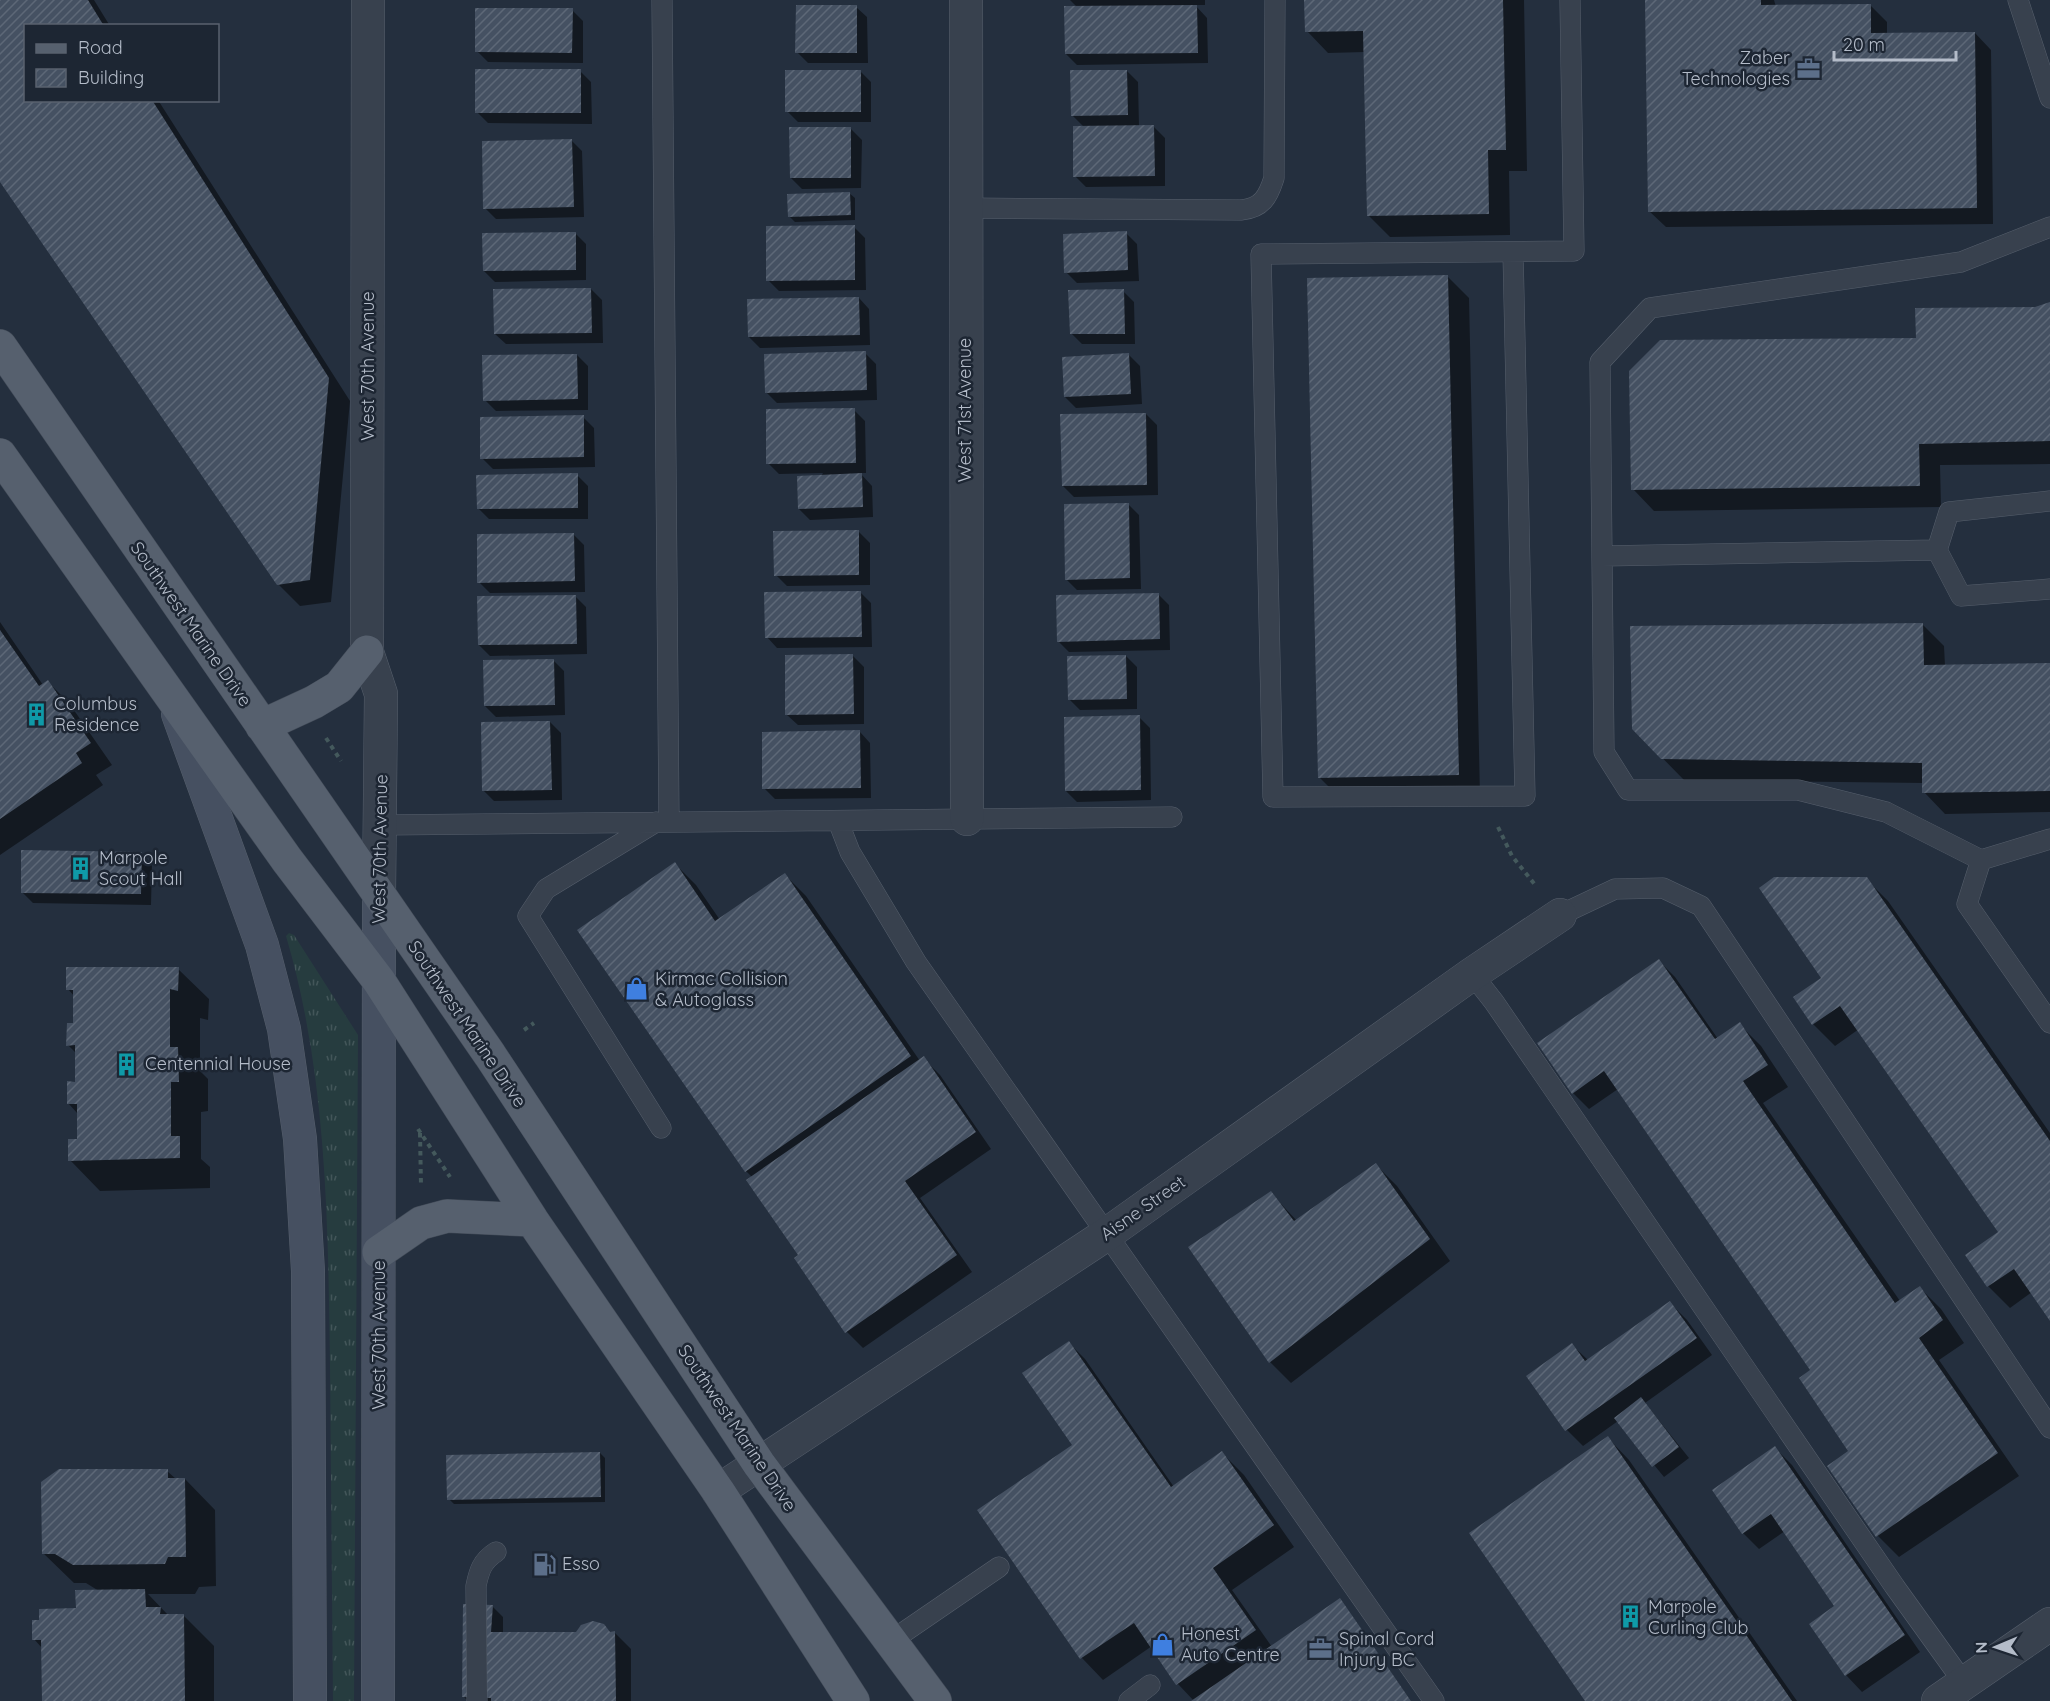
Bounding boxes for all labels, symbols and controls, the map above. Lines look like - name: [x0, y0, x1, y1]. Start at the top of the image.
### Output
- legend: [24, 24, 219, 102]
- scale bar: [1834, 24, 1956, 62]
- text: 20 m: [1843, 33, 1885, 56]
- text: Road: [78, 36, 123, 59]
- place label: Zaber Technologies: [1682, 46, 1790, 90]
- office icon: Zaber Technologies: [1795, 55, 1821, 81]
- text: Building: [78, 66, 144, 89]
- street label: West 70th Avenue: [356, 291, 379, 441]
- street label: West 71st Avenue: [953, 338, 976, 482]
- street label: Southwest Marine Drive: [126, 537, 257, 711]
- place label: Columbus Residence: [54, 692, 139, 736]
- building icon: Columbus Residence: [23, 701, 49, 727]
- street label: West 70th Avenue: [367, 774, 392, 924]
- place label: Marpole Scout Hall: [99, 846, 183, 890]
- building icon: Marpole Scout Hall: [68, 855, 94, 881]
- street label: Southwest Marine Drive: [403, 936, 532, 1111]
- place label: Kirmac Collision & Autoglass: [655, 967, 788, 1011]
- shop icon: Kirmac Collision & Autoglass: [624, 976, 650, 1002]
- building icon: Centennial House: [114, 1051, 140, 1077]
- place label: Centennial House: [145, 1052, 291, 1075]
- street label: Aisne Street: [1096, 1170, 1190, 1245]
- street label: West 70th Avenue: [367, 1260, 390, 1410]
- street label: Southwest Marine Drive: [673, 1340, 802, 1515]
- fuel station icon: Esso: [531, 1551, 557, 1577]
- place label: Esso: [562, 1552, 600, 1575]
- place label: Marpole Curling Club: [1648, 1595, 1749, 1639]
- building icon: Marpole Curling Club: [1617, 1604, 1643, 1630]
- north arrow: [1966, 1617, 2026, 1677]
- place label: Honest Auto Centre: [1181, 1622, 1280, 1666]
- place label: Spinal Cord Injury BC: [1339, 1627, 1434, 1671]
- shop icon: Honest Auto Centre: [1150, 1631, 1176, 1657]
- office icon: Spinal Cord Injury BC: [1308, 1636, 1334, 1662]
- text: N: [1971, 1641, 1991, 1654]

